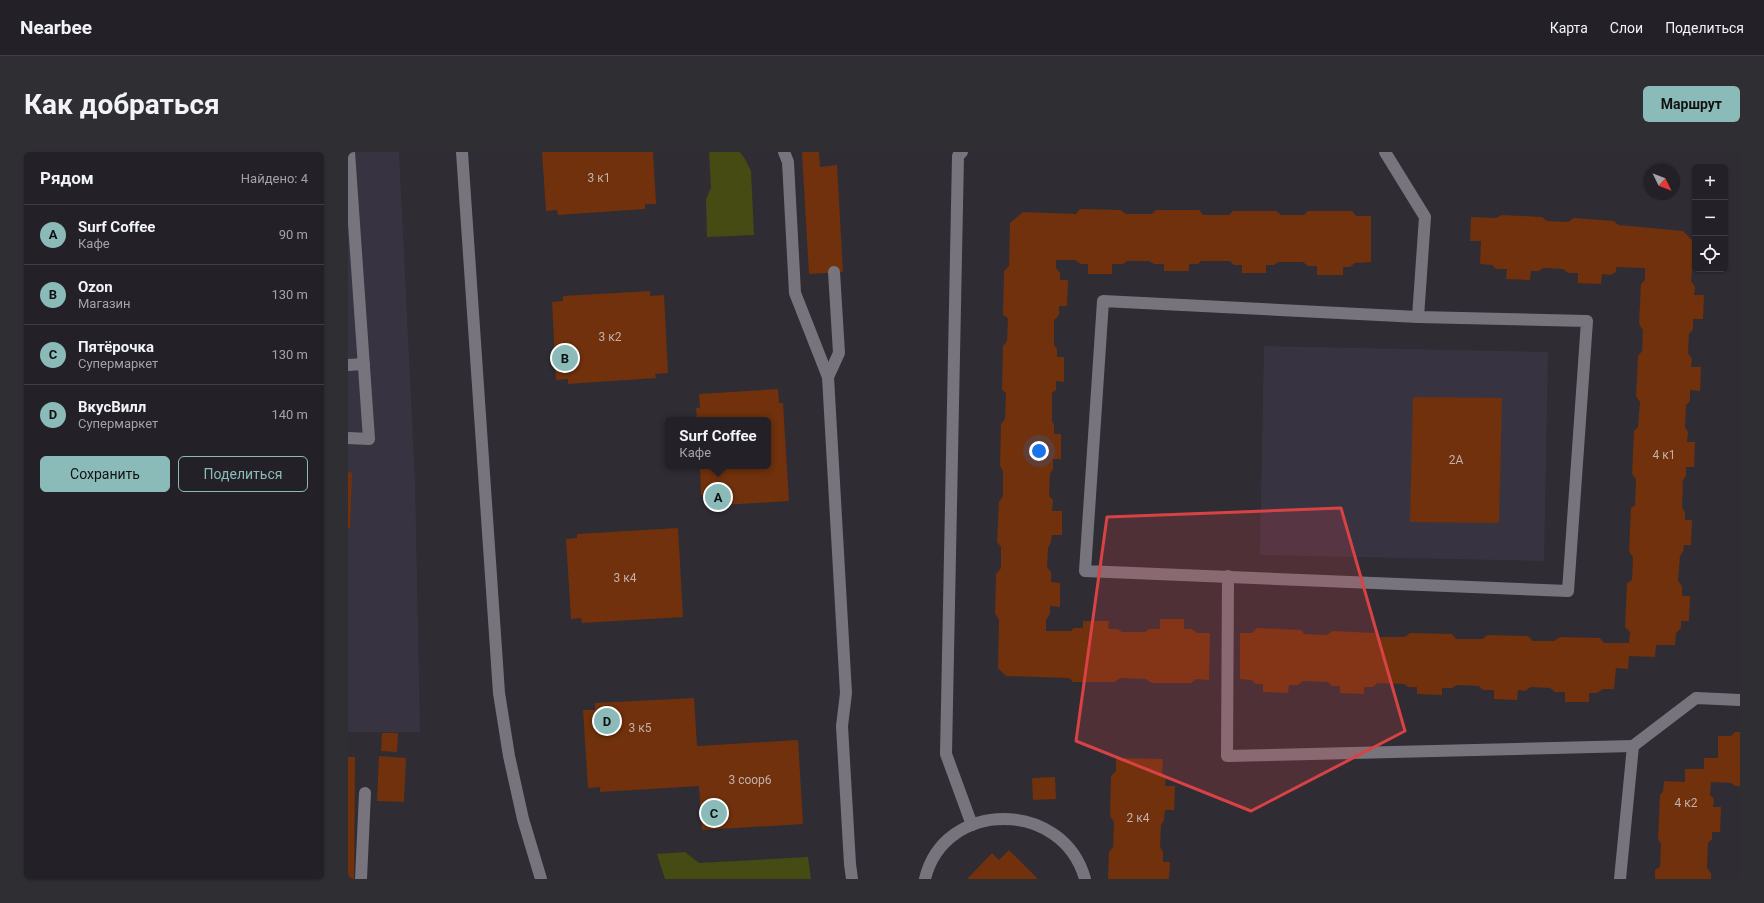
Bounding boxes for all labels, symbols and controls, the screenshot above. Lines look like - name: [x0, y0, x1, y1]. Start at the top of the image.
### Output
- text: Nearbee: [20, 16, 92, 39]
- text: Карта: [1550, 20, 1588, 36]
- text: Слои: [1610, 20, 1643, 36]
- text: Поделиться: [1665, 20, 1744, 36]
- button: Маршрут: [1643, 86, 1740, 122]
- text: Как добраться: [24, 88, 220, 121]
- north arrow: [1644, 164, 1680, 200]
- map controls: [1692, 164, 1728, 272]
- button: +: [1692, 164, 1728, 200]
- text: Рядом: [40, 168, 94, 188]
- text: Найдено: 4: [241, 171, 308, 186]
- house number: 3 к1: [588, 171, 610, 185]
- button: −: [1692, 200, 1728, 236]
- text: Surf Coffee: [78, 218, 155, 236]
- text: A: [49, 227, 57, 242]
- text: 90 m: [279, 227, 308, 242]
- text: Кафе: [78, 236, 110, 251]
- button: locate: [1692, 236, 1728, 272]
- text: Ozon: [78, 278, 113, 296]
- text: B: [49, 287, 57, 302]
- text: 130 m: [271, 287, 308, 302]
- text: Магазин: [78, 296, 131, 311]
- house number: 3 к2: [599, 330, 622, 344]
- text: Пятёрочка: [78, 338, 154, 356]
- pin: B: [552, 343, 578, 373]
- text: C: [49, 347, 57, 362]
- text: 130 m: [271, 347, 308, 362]
- text: Супермаркет: [78, 356, 158, 371]
- text: ВкусВилл: [78, 398, 146, 416]
- text: D: [49, 407, 57, 422]
- text: 140 m: [271, 407, 308, 422]
- text: Супермаркет: [78, 416, 158, 431]
- popup: [665, 417, 771, 469]
- text: Surf Coffee: [679, 427, 757, 445]
- your location: [1029, 441, 1049, 461]
- text: Кафе: [679, 445, 711, 460]
- house number: 4 к1: [1653, 448, 1675, 462]
- house number: 2А: [1449, 453, 1463, 467]
- button: Сохранить: [40, 456, 170, 492]
- button: Поделиться: [178, 456, 308, 492]
- pin: A: [705, 482, 731, 512]
- house number: 3 к4: [614, 571, 637, 585]
- pin: D: [594, 706, 620, 736]
- house number: 3 к5: [629, 721, 652, 735]
- house number: 3 соор6: [728, 773, 772, 787]
- house number: 4 к2: [1675, 796, 1698, 810]
- pin: C: [701, 798, 727, 828]
- house number: 2 к4: [1127, 811, 1150, 825]

